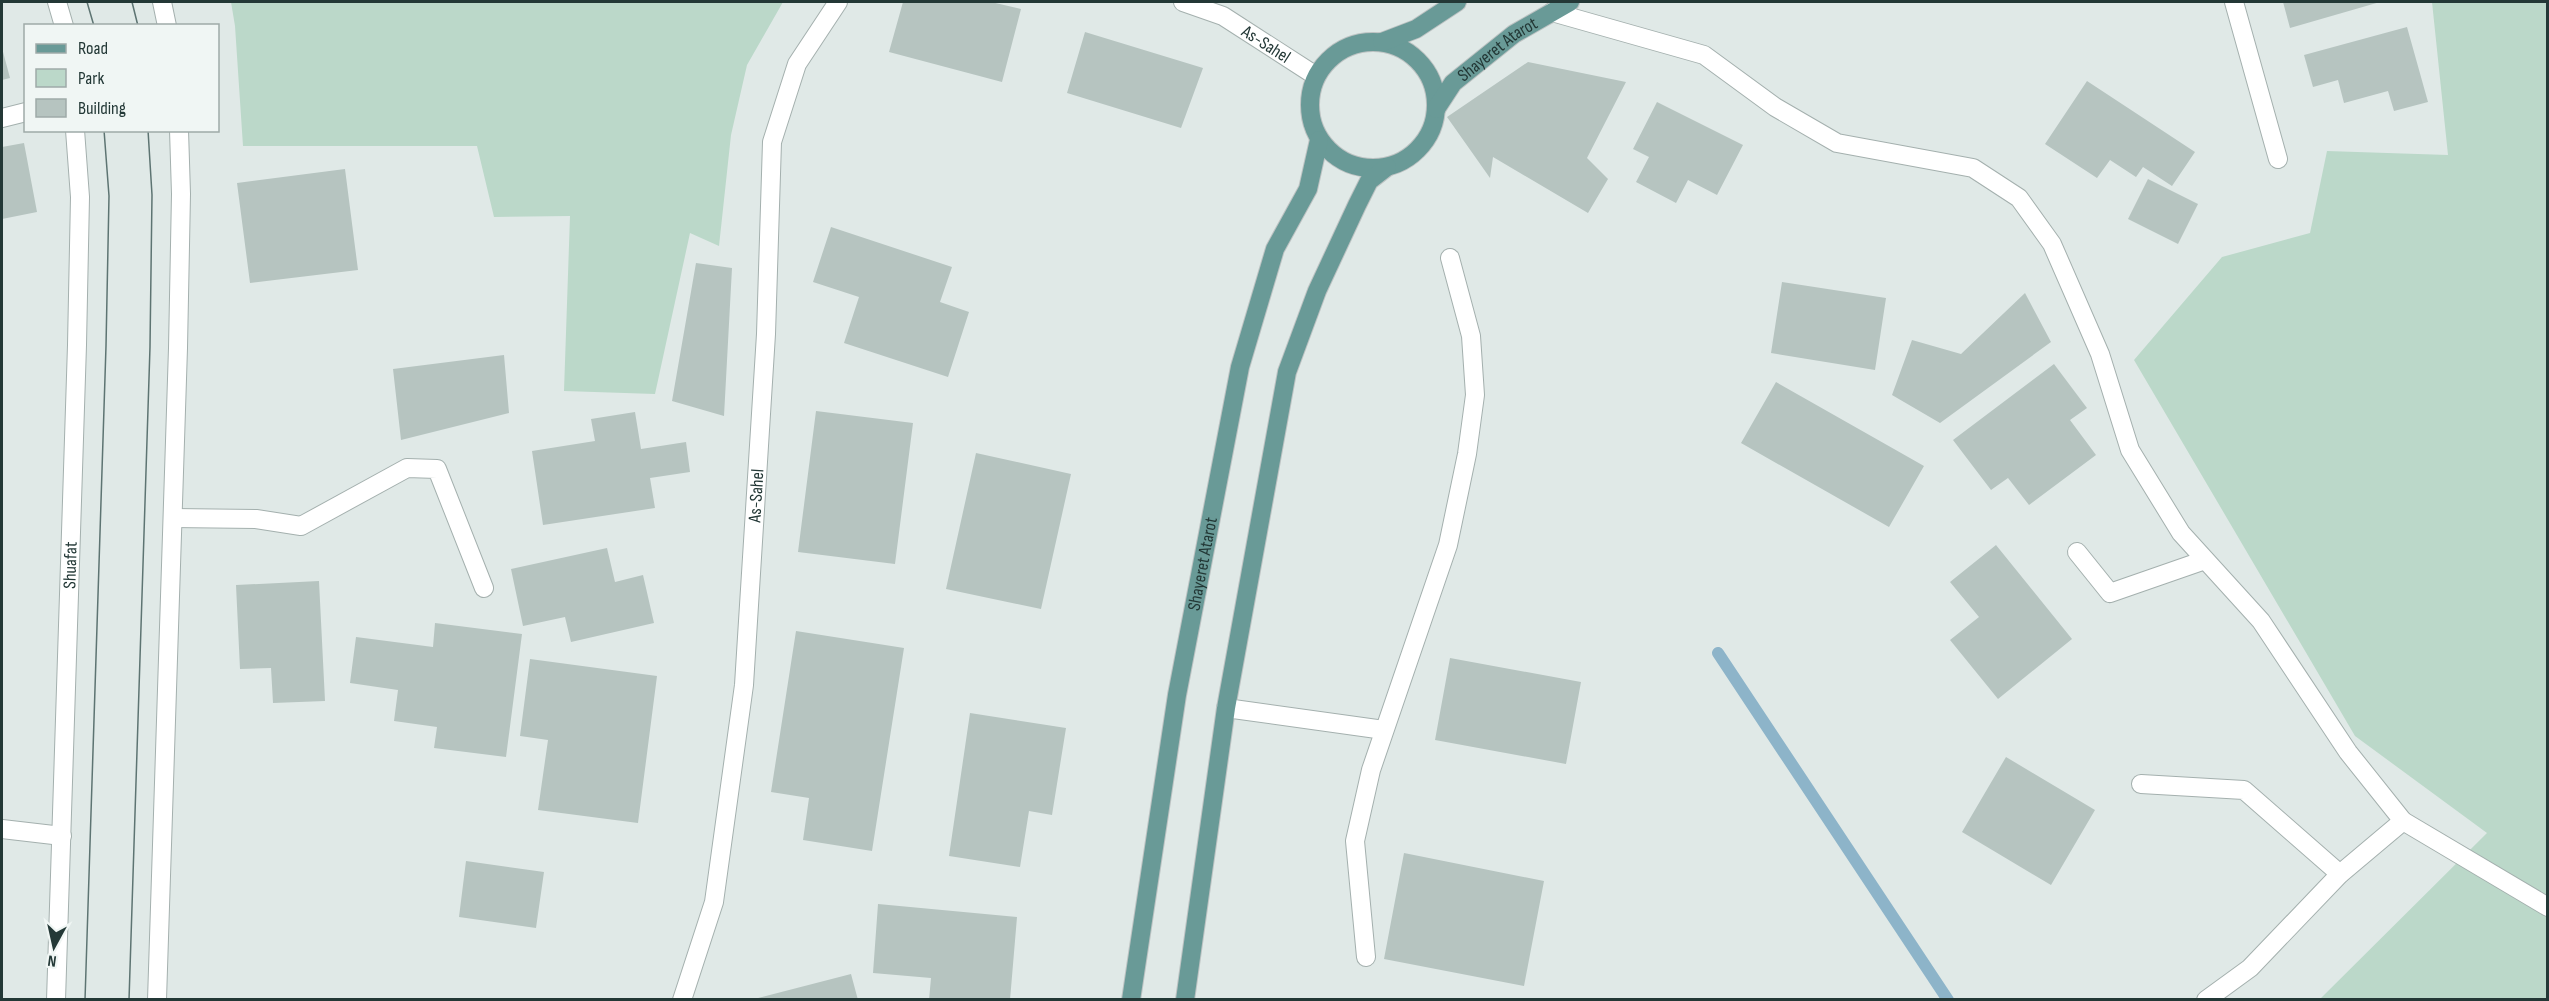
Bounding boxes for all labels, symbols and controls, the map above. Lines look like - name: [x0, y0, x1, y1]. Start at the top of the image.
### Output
- street label: Shayeret Atarot: [1453, 12, 1541, 86]
- street label: As-Sahel: [1237, 20, 1295, 67]
- legend: [24, 24, 219, 132]
- text: Road: [78, 38, 108, 59]
- text: Park: [78, 68, 104, 89]
- text: Building: [78, 98, 126, 119]
- street label: As-Sahel: [744, 468, 768, 524]
- street label: Shayeret Atarot: [1183, 515, 1222, 612]
- street label: Shuafat: [59, 541, 81, 589]
- north arrow: [24, 917, 84, 977]
- text: N: [47, 950, 58, 970]

